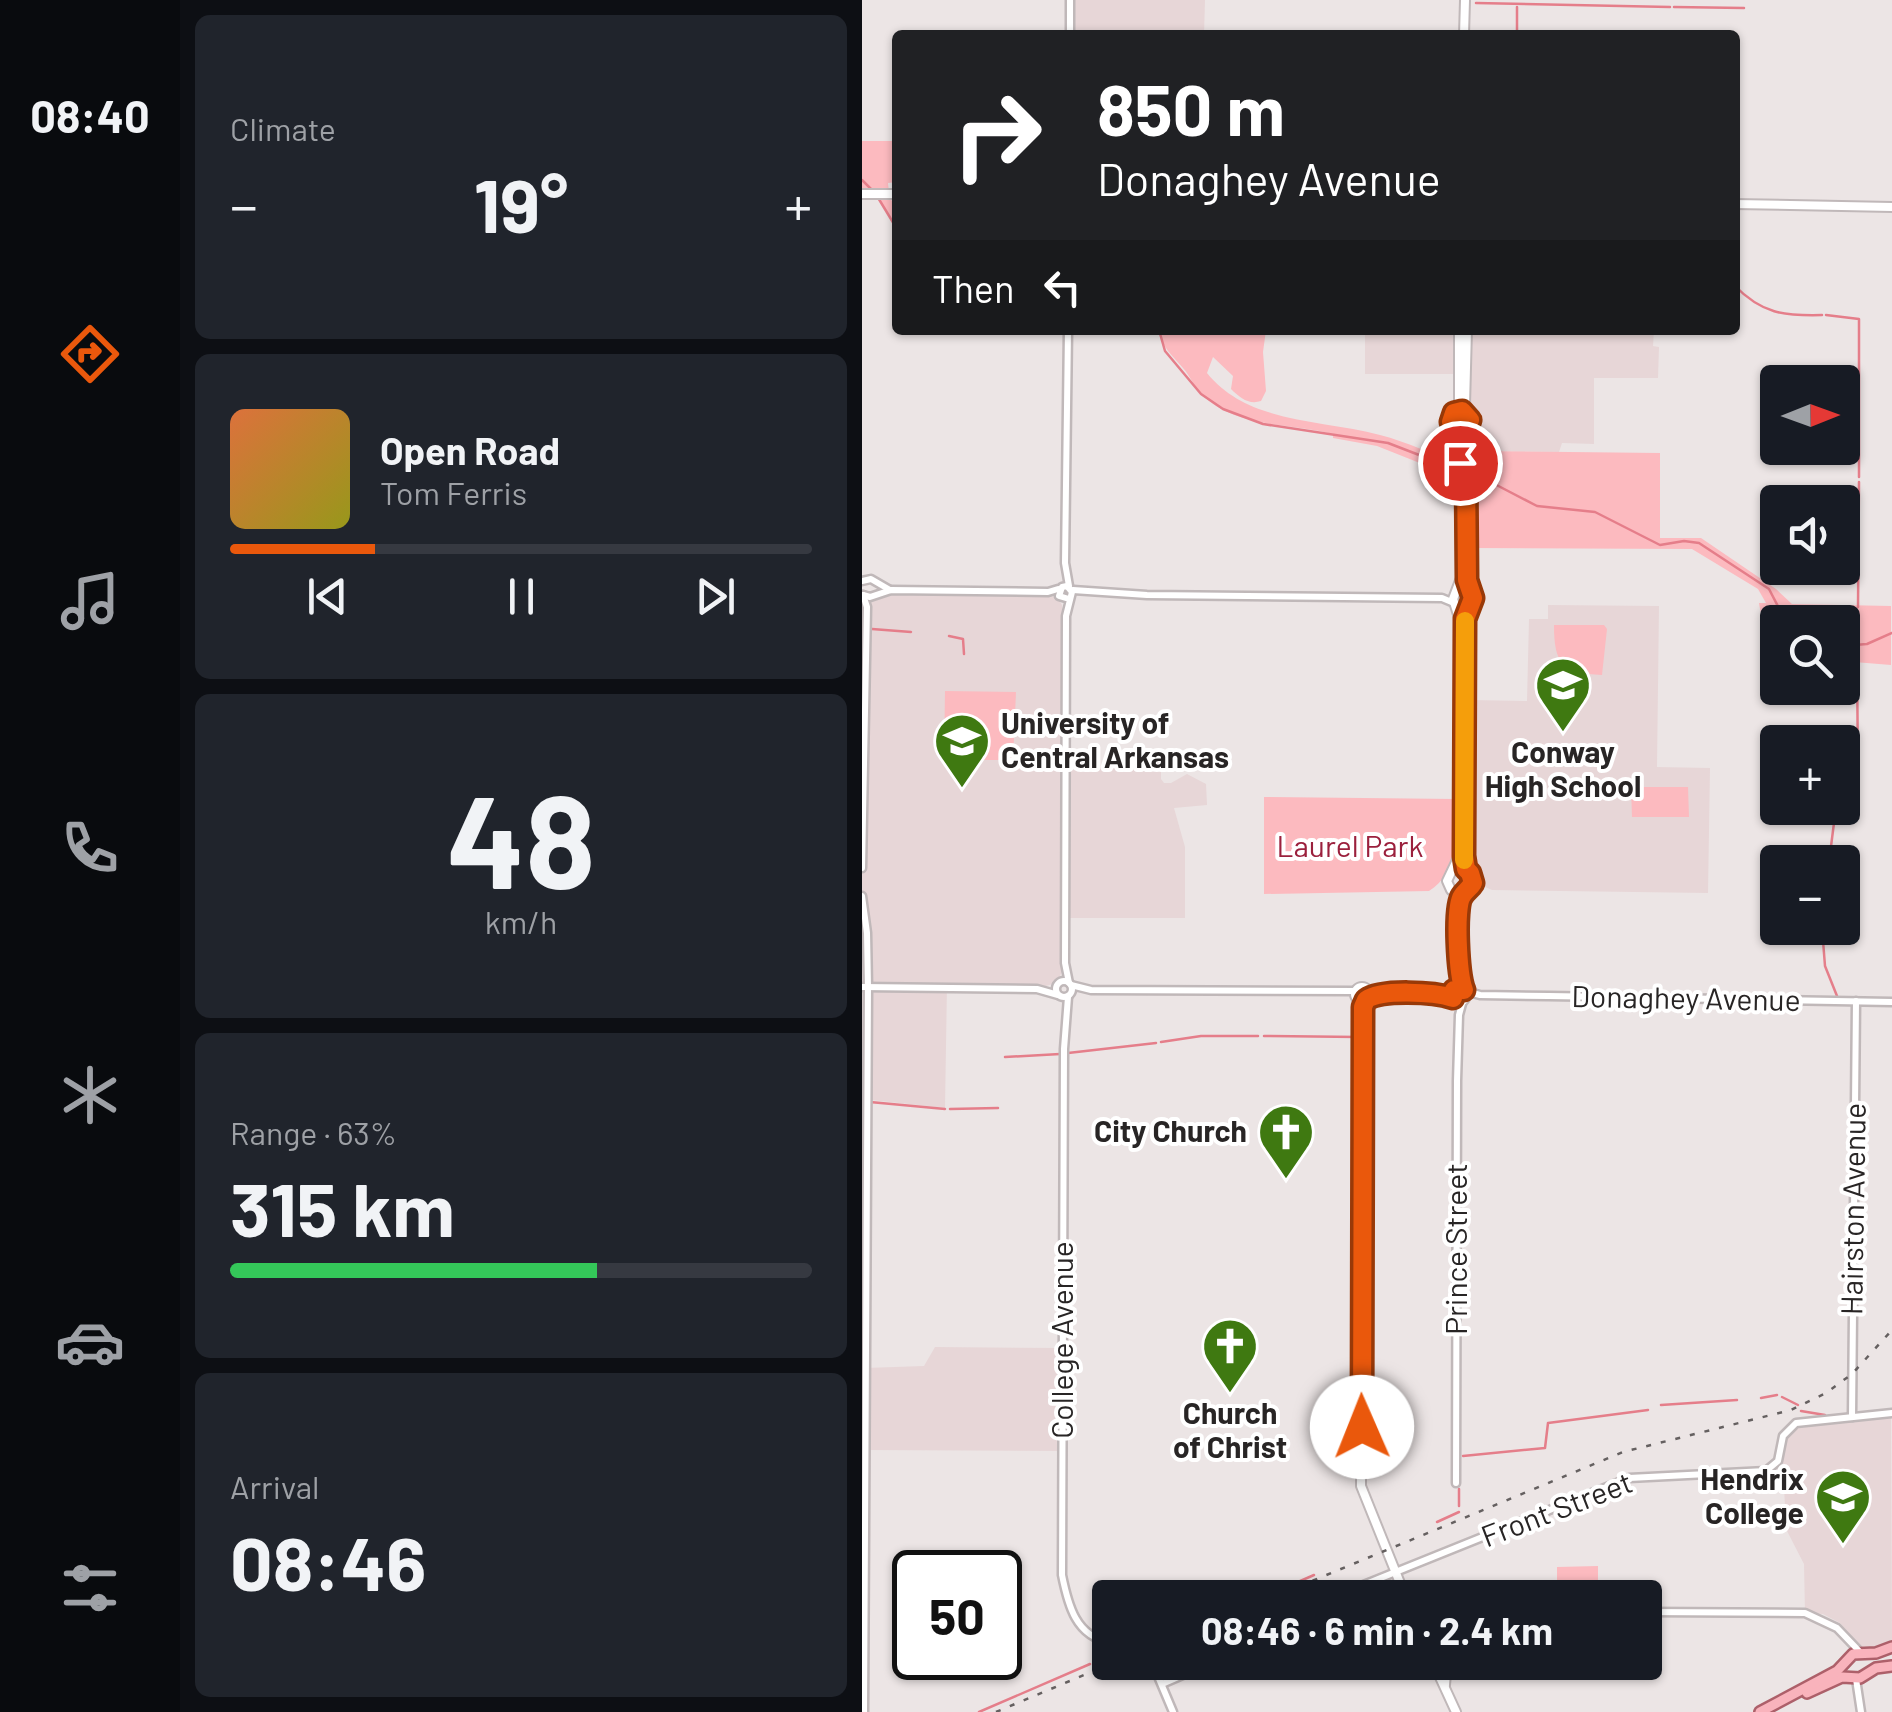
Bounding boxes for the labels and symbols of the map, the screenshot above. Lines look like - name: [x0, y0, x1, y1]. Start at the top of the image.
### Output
- north arrow: [1760, 365, 1860, 465]
- pin: [1418, 421, 1503, 506]
- school or university icon: Conway High School: [1533, 655, 1593, 734]
- place label: University of Central Arkansas: [1001, 704, 1229, 774]
- school or university icon: University of Central Arkansas: [932, 711, 992, 790]
- place label: Conway High School: [1485, 733, 1641, 803]
- park label: Laurel Park: [1276, 827, 1424, 863]
- street label: Donaghey Avenue: [1571, 977, 1801, 1017]
- church icon: City Church: [1256, 1102, 1316, 1181]
- street label: Hairston Avenue: [1832, 1103, 1872, 1315]
- place label: City Church: [1094, 1112, 1247, 1148]
- street label: Prince Street: [1437, 1163, 1473, 1335]
- street label: College Avenue: [1043, 1241, 1079, 1439]
- church icon: Church of Christ: [1200, 1316, 1260, 1395]
- position arrow: [1310, 1375, 1414, 1479]
- place label: Church of Christ: [1173, 1394, 1287, 1464]
- place label: Hendrix College: [1700, 1460, 1804, 1530]
- street label: Front Street: [1476, 1463, 1637, 1553]
- school or university icon: Hendrix College: [1813, 1467, 1873, 1546]
- speed limit sign: 50: [892, 1550, 1022, 1680]

